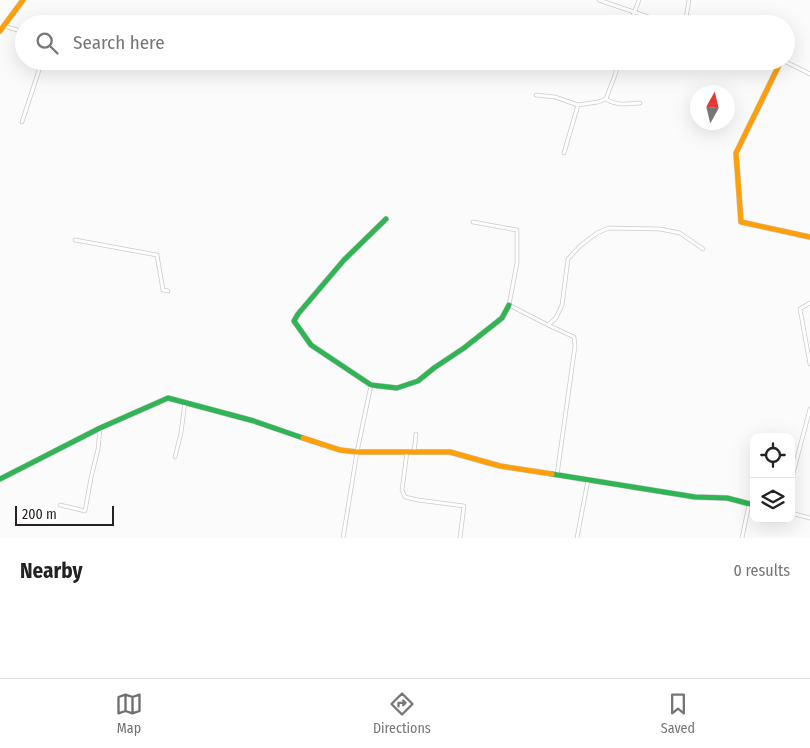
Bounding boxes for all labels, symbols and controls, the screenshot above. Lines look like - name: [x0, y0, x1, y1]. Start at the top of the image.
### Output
- search box: [15, 15, 795, 70]
- icon: search: [33, 29, 61, 57]
- text: Search here: [73, 31, 165, 54]
- north arrow: [690, 85, 735, 130]
- map controls: [750, 433, 795, 523]
- button: locate: [750, 433, 795, 478]
- button: layers: [750, 478, 795, 523]
- scale bar: [15, 503, 114, 526]
- text: 200 m: [22, 506, 57, 523]
- text: Nearby: [20, 558, 82, 584]
- text: 0 results: [733, 561, 790, 580]
- tab: Map: [115, 690, 143, 737]
- tab: Directions: [373, 690, 431, 737]
- tab: Saved: [661, 690, 695, 737]

